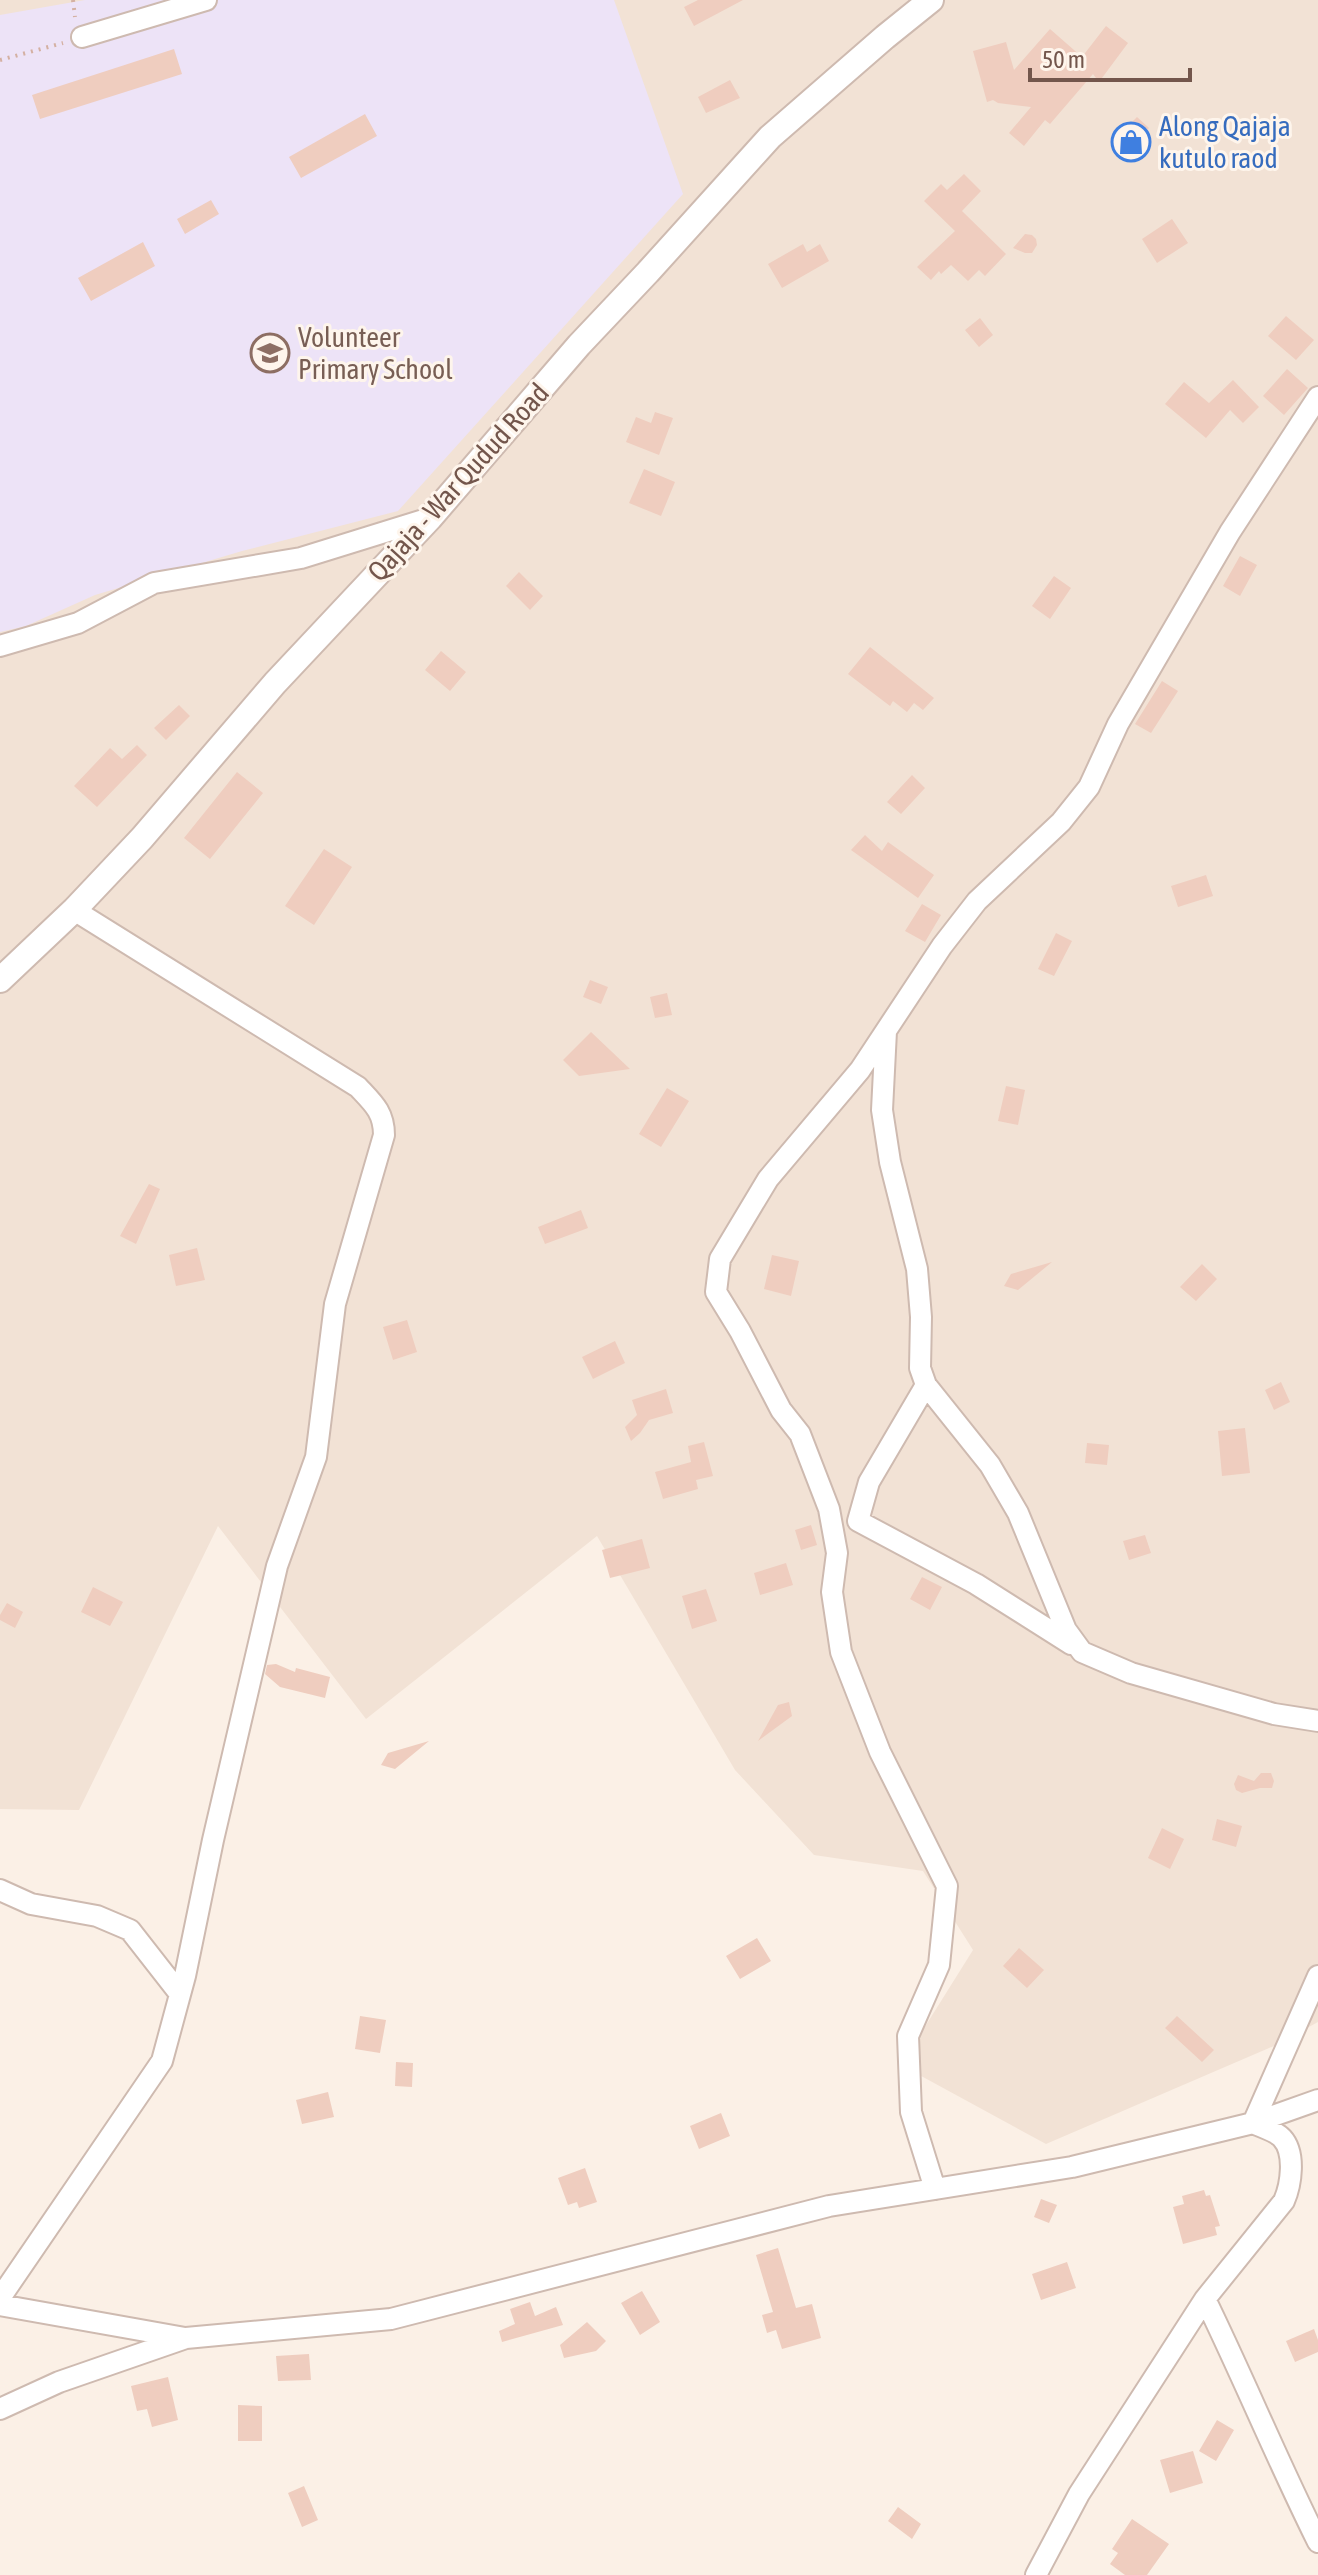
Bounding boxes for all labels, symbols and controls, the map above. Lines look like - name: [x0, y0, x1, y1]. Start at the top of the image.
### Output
- scale bar: [1030, 32, 1190, 82]
- text: 50 m: [1042, 46, 1085, 73]
- place label: Along Qajaja kutulo raod: [1159, 110, 1291, 174]
- shop icon: Along Qajaja kutulo raod: [1110, 121, 1152, 163]
- place label: Volunteer Primary School: [298, 321, 453, 385]
- school or university icon: Volunteer Primary School: [249, 332, 291, 374]
- street label: Qajaja - War Qudud Road: [361, 377, 555, 587]

